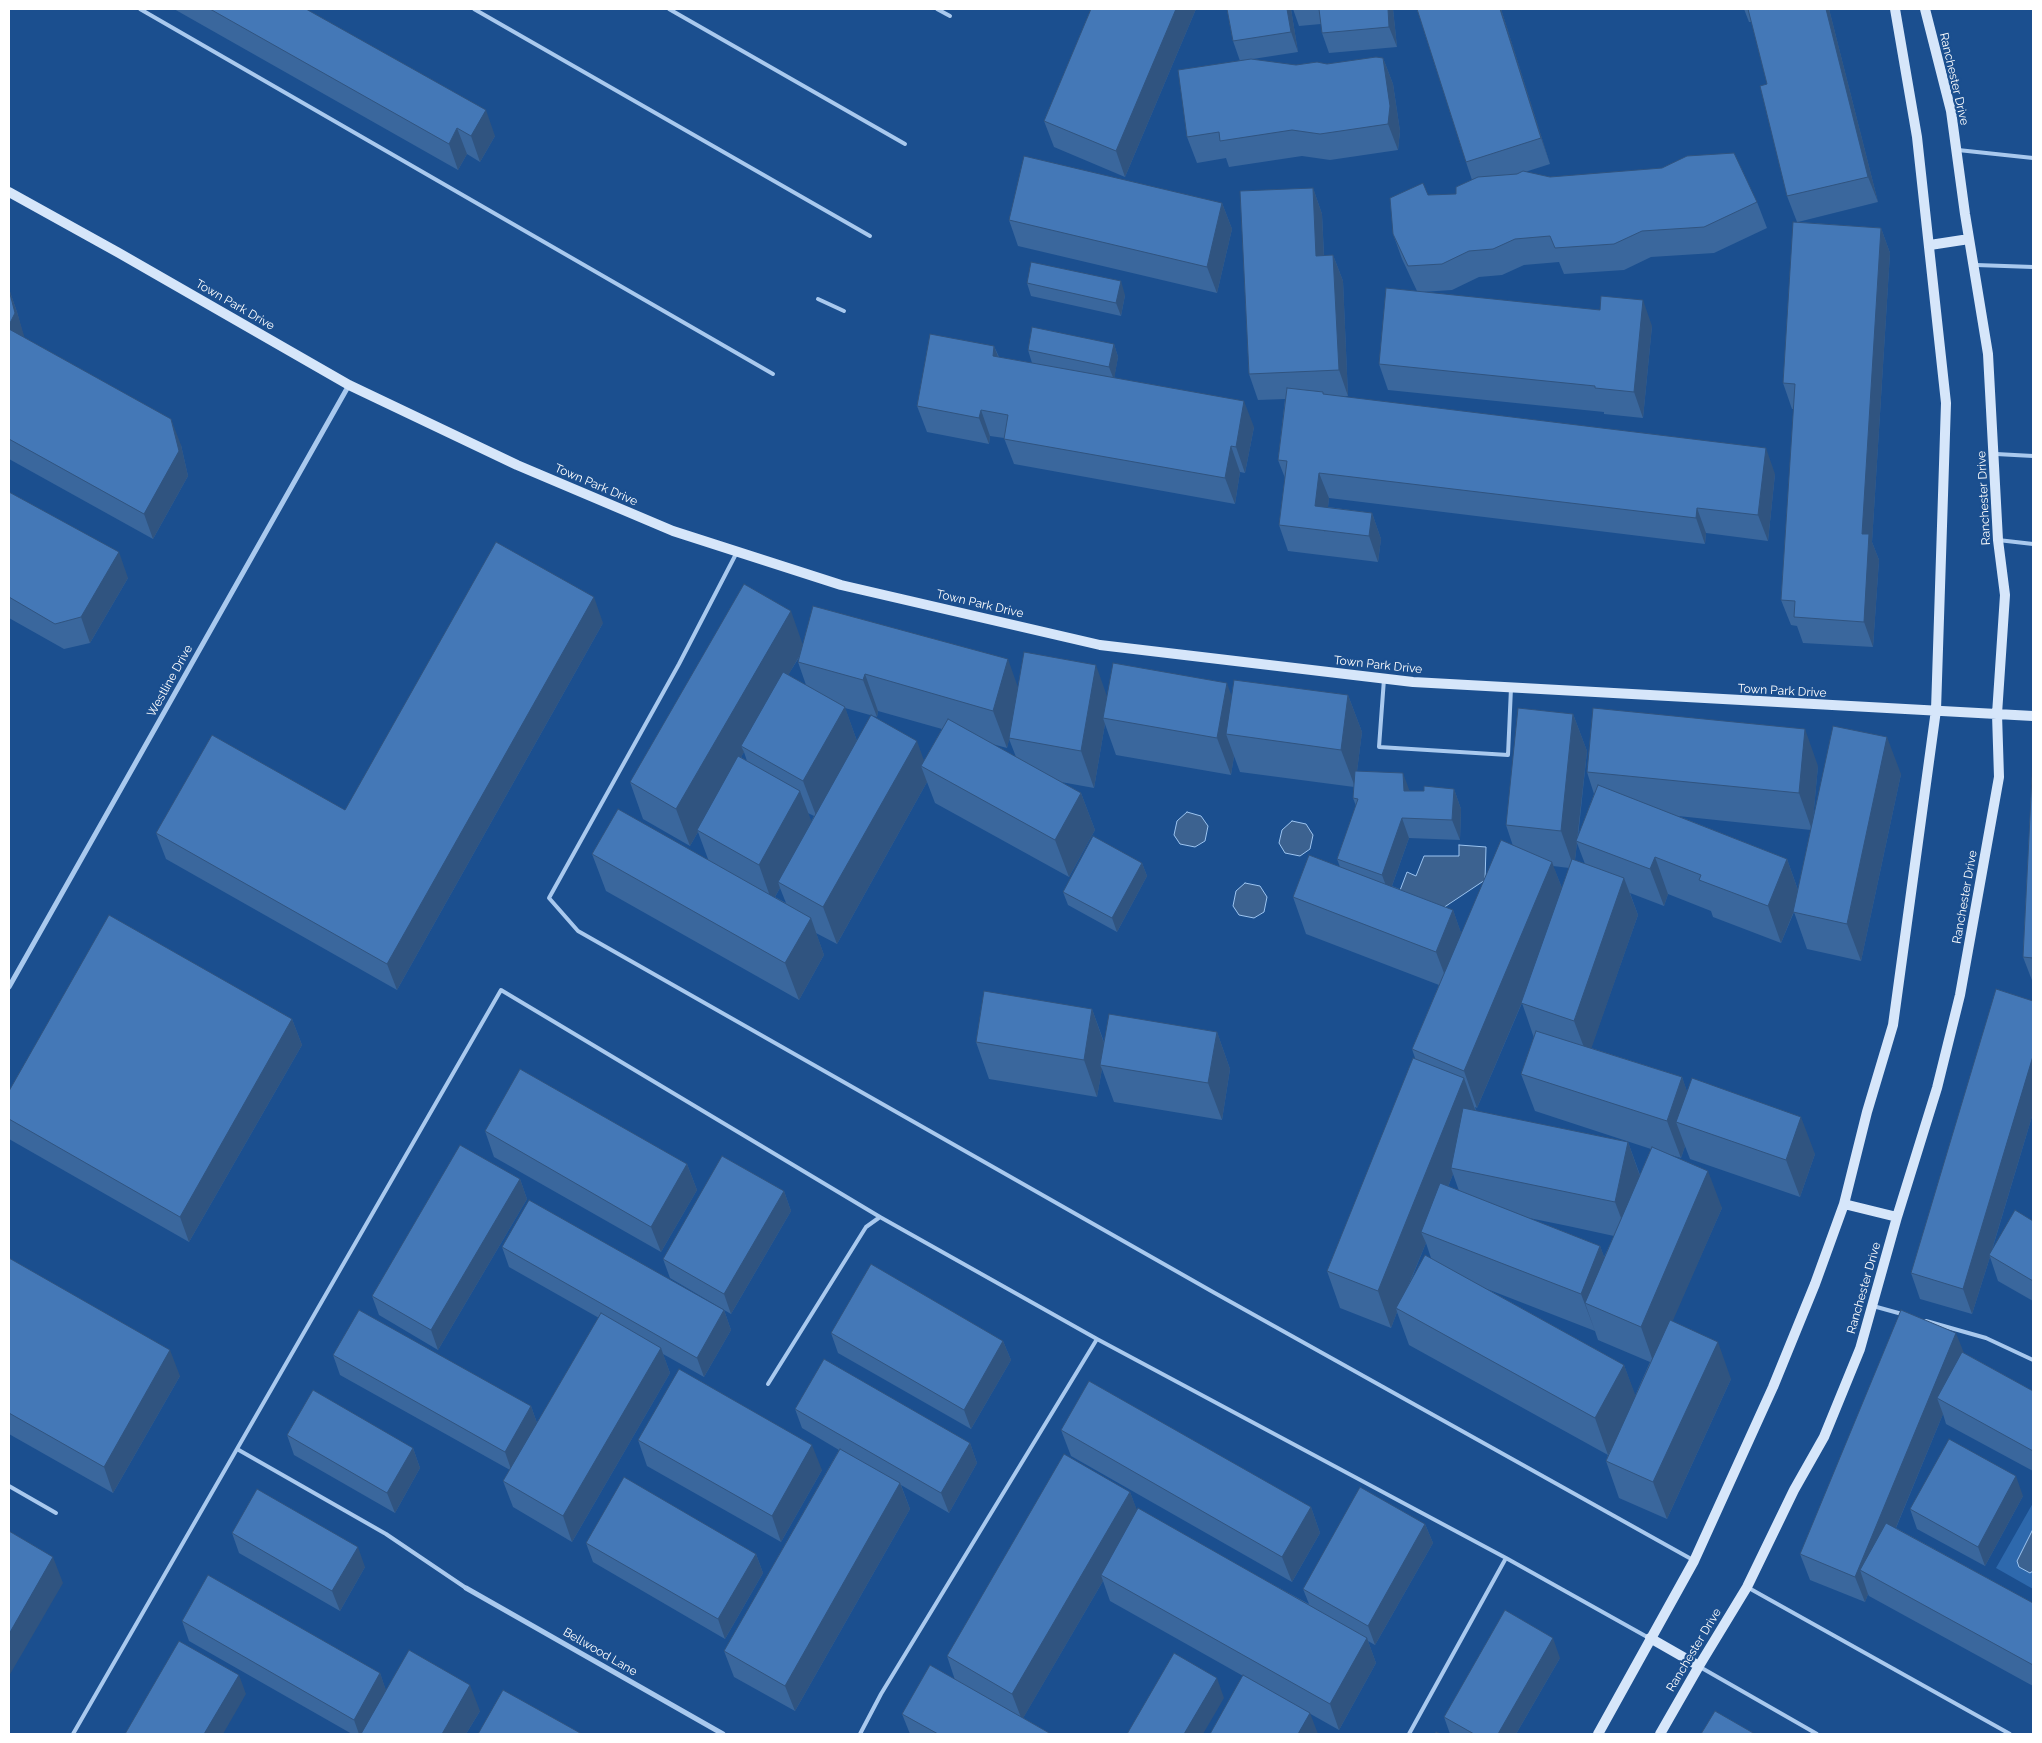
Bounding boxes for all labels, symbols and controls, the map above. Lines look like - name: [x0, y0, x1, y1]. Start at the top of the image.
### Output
- street label: Ranchester Drive: [1936, 31, 1972, 127]
- street label: Town Park Drive: [193, 277, 277, 333]
- street label: Ranchester Drive: [1974, 450, 1994, 546]
- street label: Town Park Drive: [552, 461, 640, 509]
- street label: Town Park Drive: [935, 587, 1025, 621]
- street label: Westline Drive: [144, 642, 196, 720]
- street label: Town Park Drive: [1333, 653, 1423, 677]
- street label: Town Park Drive: [1737, 681, 1827, 701]
- street label: Ranchester Drive: [1950, 849, 1980, 945]
- street label: Ranchester Drive: [1844, 1241, 1884, 1335]
- street label: Ranchester Drive: [1663, 1606, 1725, 1694]
- street label: Bellwood Lane: [560, 1625, 640, 1679]

